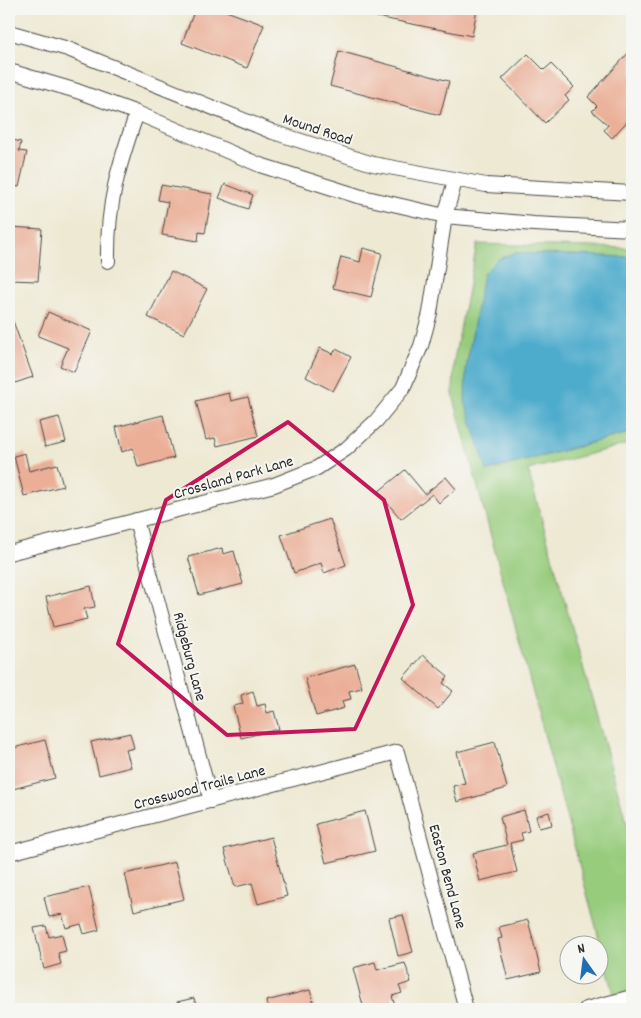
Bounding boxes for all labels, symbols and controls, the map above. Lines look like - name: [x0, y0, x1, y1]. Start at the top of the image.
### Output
- street label: Mound Road: [279, 108, 355, 152]
- street label: Crossland Park Lane: [171, 450, 296, 507]
- street label: Ridgeburg Lane: [166, 610, 211, 704]
- street label: Crosswood Trails Lane: [131, 760, 268, 817]
- street label: Easton Bend Lane: [422, 822, 472, 931]
- north arrow: [558, 936, 608, 986]
- text: N: [576, 939, 587, 960]

